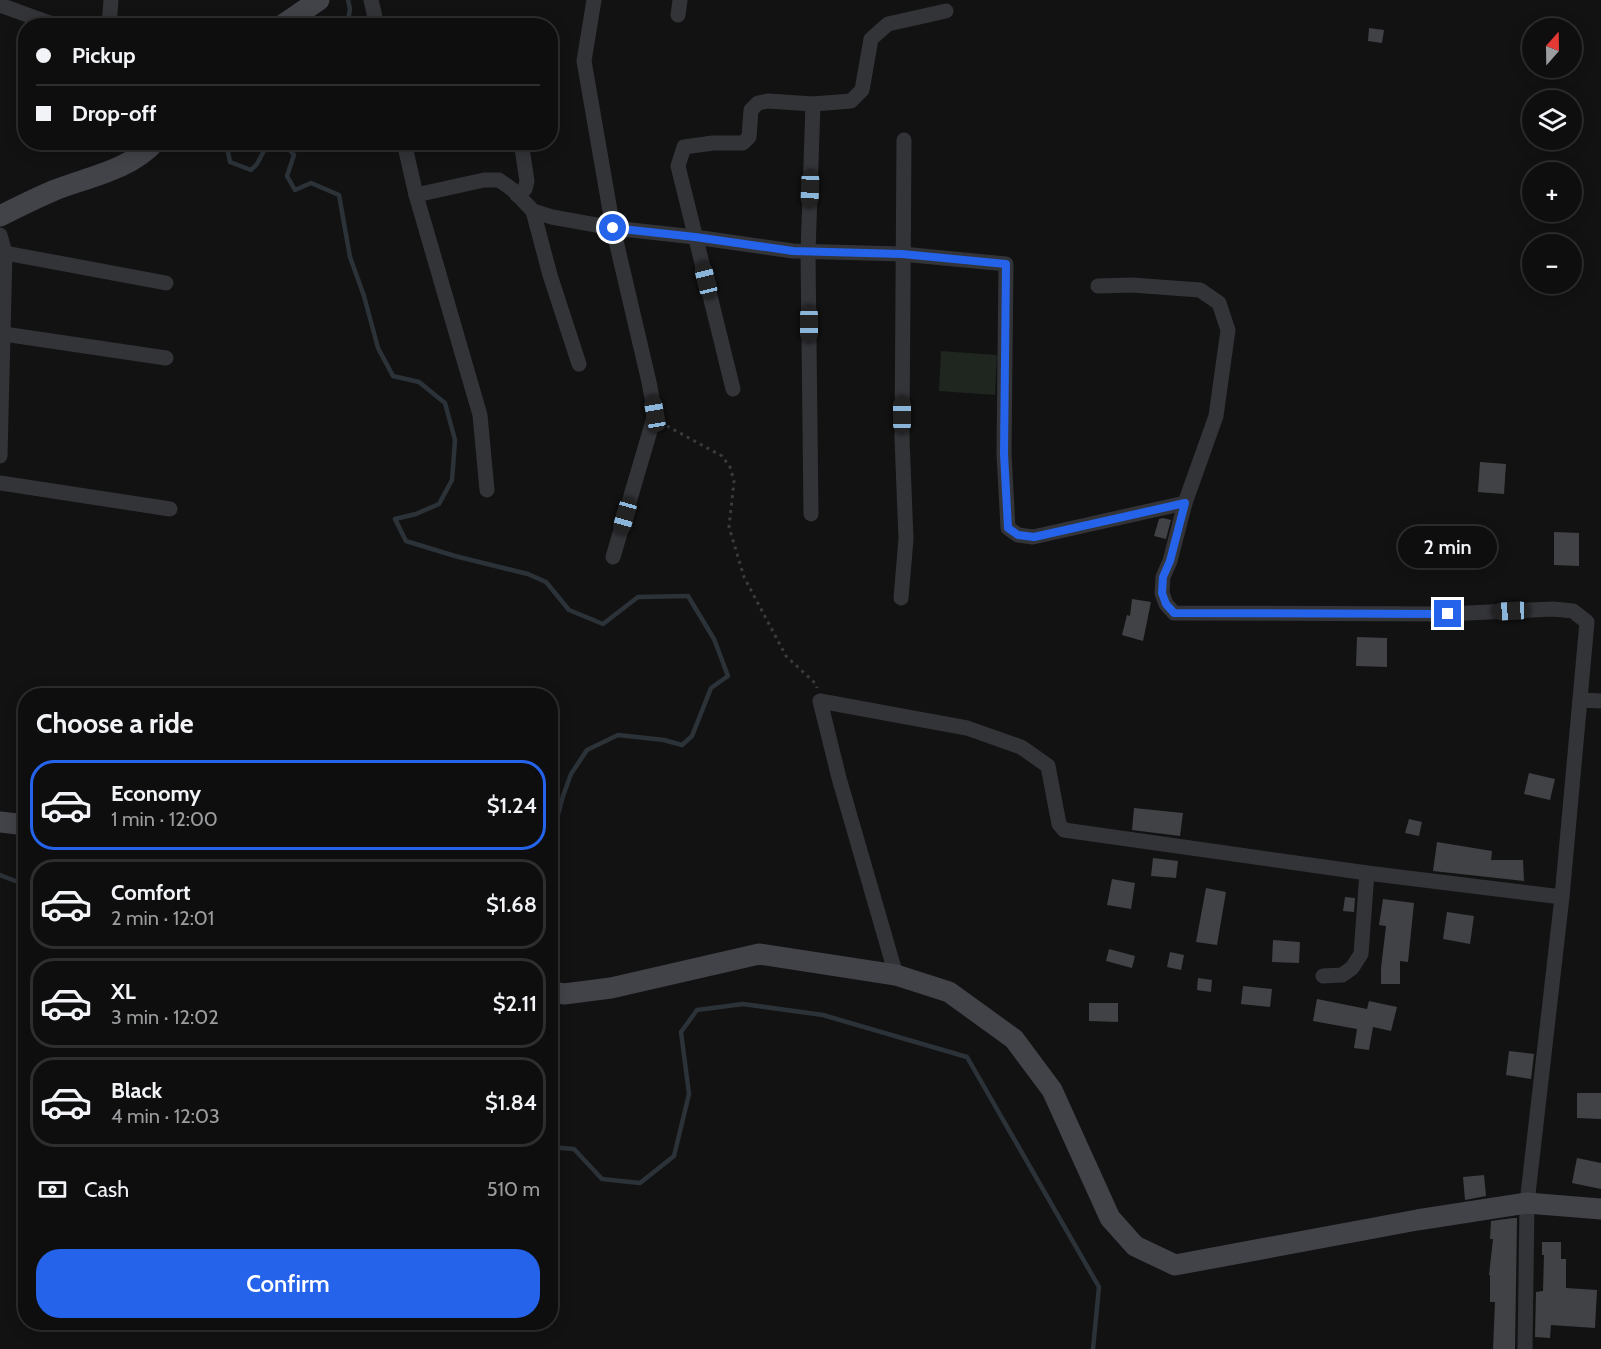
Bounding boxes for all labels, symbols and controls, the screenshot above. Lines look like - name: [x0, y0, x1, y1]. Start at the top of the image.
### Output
- north arrow: [1522, 18, 1582, 78]
- map controls: [1522, 18, 1582, 294]
- text: Pickup: [72, 42, 136, 69]
- button: layers: [1522, 90, 1582, 150]
- text: Drop-off: [72, 100, 156, 127]
- button: +: [1522, 162, 1582, 222]
- car: [800, 171, 820, 207]
- route start: [599, 214, 626, 241]
- button: −: [1522, 234, 1582, 294]
- car: [693, 260, 719, 300]
- car: [800, 306, 818, 342]
- car: [643, 395, 667, 433]
- car: [893, 397, 911, 433]
- car: [611, 496, 639, 536]
- callout: 2 min: [1398, 527, 1498, 569]
- text: 2 min: [1423, 535, 1472, 559]
- route end: [1434, 600, 1461, 627]
- car: [1493, 601, 1529, 621]
- text: Choose a ride: [36, 707, 194, 740]
- icon: car: [39, 778, 93, 832]
- text: Economy: [111, 780, 201, 807]
- text: $1.24: [487, 792, 537, 819]
- text: 1 min · 12:00: [111, 807, 218, 831]
- icon: car: [39, 877, 93, 931]
- text: Comfort: [111, 879, 190, 906]
- text: $1.68: [486, 891, 537, 918]
- text: 2 min · 12:01: [111, 906, 214, 930]
- icon: car: [39, 976, 93, 1030]
- text: XL: [111, 978, 136, 1005]
- text: $2.11: [493, 990, 537, 1017]
- text: 3 min · 12:02: [111, 1005, 219, 1029]
- icon: car: [39, 1075, 93, 1129]
- text: Black: [111, 1077, 162, 1104]
- text: $1.84: [485, 1089, 537, 1116]
- text: 4 min · 12:03: [111, 1104, 220, 1128]
- icon: cash: [36, 1173, 69, 1206]
- text: Cash: [84, 1176, 129, 1203]
- text: 510 m: [487, 1177, 540, 1201]
- button: Confirm: [36, 1249, 540, 1318]

